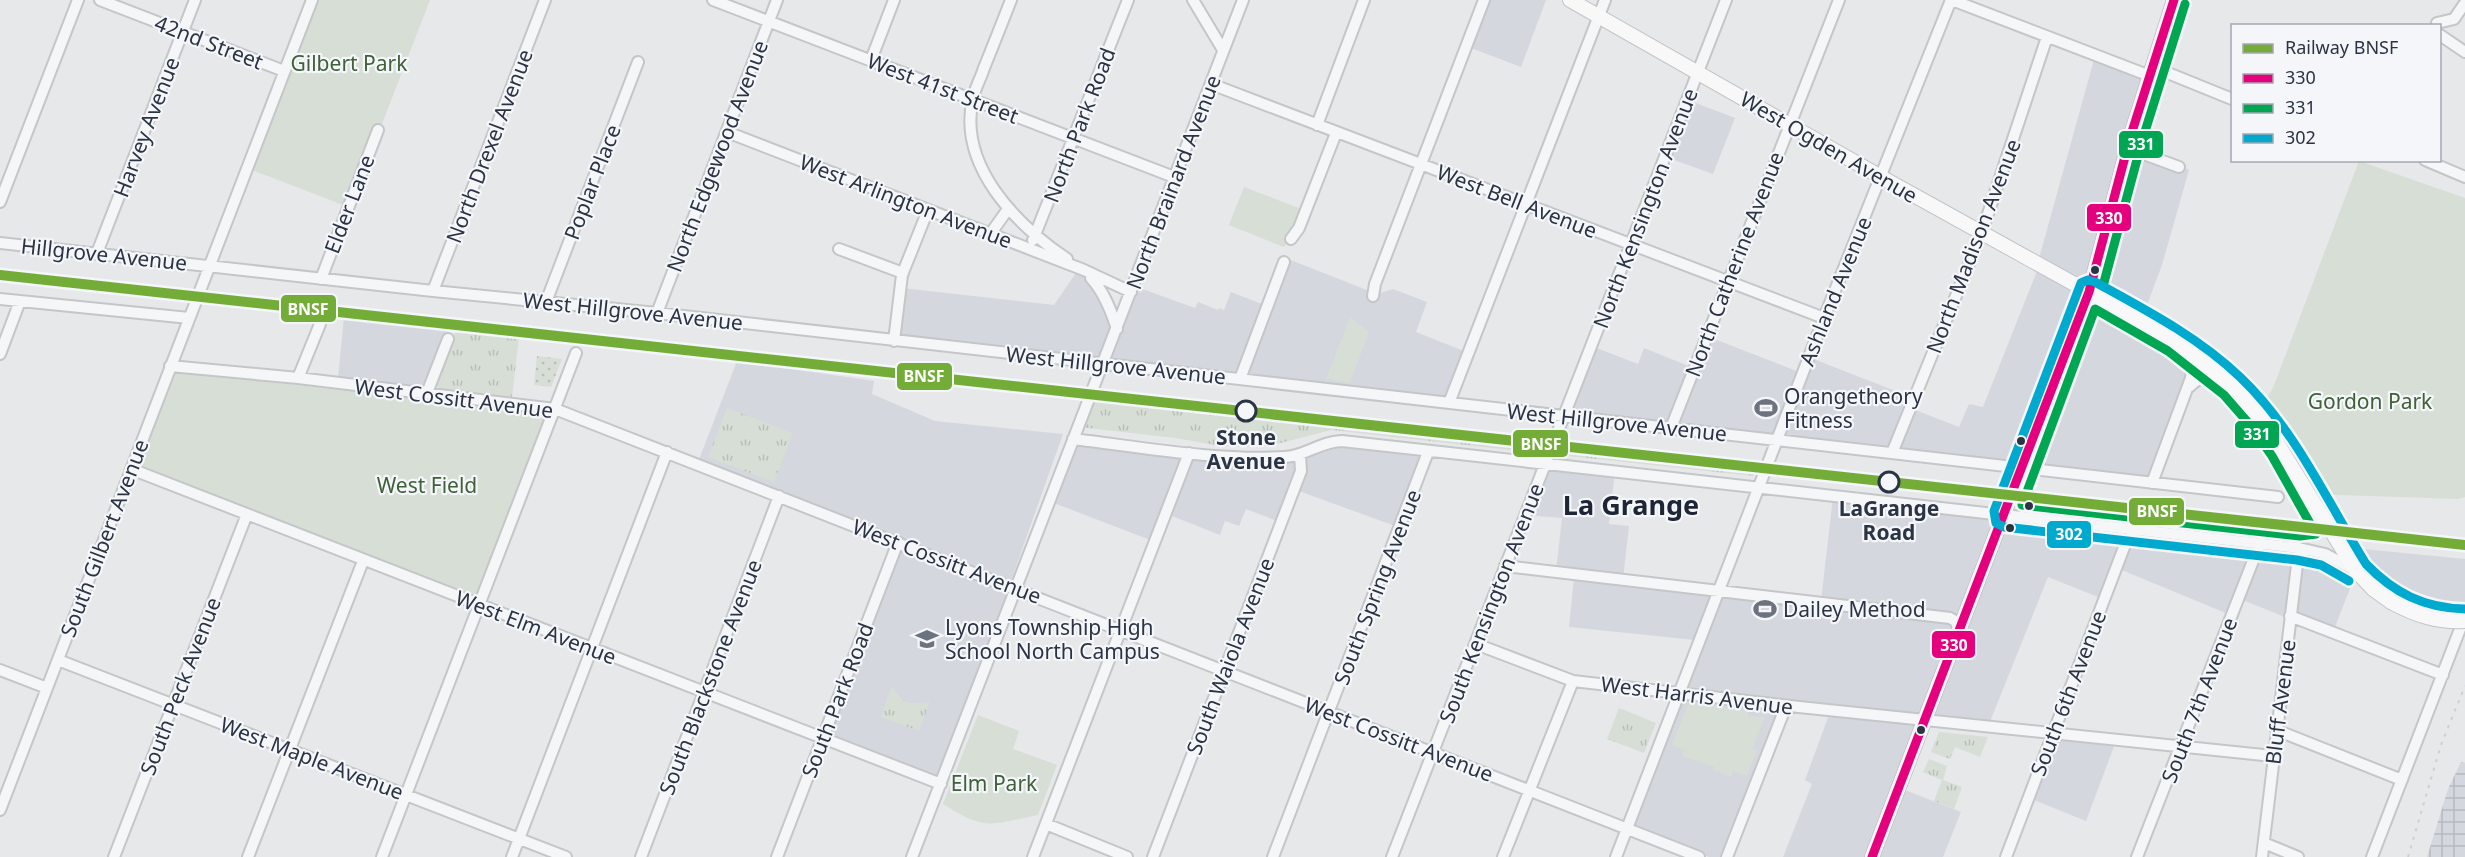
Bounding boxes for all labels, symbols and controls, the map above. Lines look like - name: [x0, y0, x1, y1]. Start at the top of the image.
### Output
- street label: 42nd Street: [151, 9, 268, 76]
- legend: [2231, 24, 2441, 162]
- text: Railway BNSF: [2285, 35, 2398, 59]
- street label: North Edgewood Avenue: [660, 36, 774, 276]
- street label: North Park Road: [1037, 44, 1121, 206]
- street label: North Drexel Avenue: [439, 45, 539, 247]
- street label: West 41st Street: [863, 46, 1023, 130]
- park label: Gilbert Park: [291, 49, 408, 77]
- street label: Harvey Avenue: [106, 53, 186, 201]
- text: 330: [2285, 65, 2316, 89]
- street label: North Brainard Avenue: [1119, 71, 1227, 293]
- street label: North Kensington Avenue: [1586, 84, 1704, 332]
- street label: West Ogden Avenue: [1735, 85, 1923, 209]
- text: 331: [2285, 95, 2316, 119]
- street label: Poplar Place: [557, 120, 627, 244]
- text: 302: [2285, 125, 2316, 149]
- line badge: 331: [2118, 130, 2164, 159]
- text: 331: [2127, 133, 2155, 155]
- street label: North Madison Avenue: [1919, 135, 2027, 357]
- street label: North Catherine Avenue: [1678, 147, 1790, 381]
- street label: West Arlington Avenue: [796, 148, 1016, 254]
- street label: Elder Lane: [317, 151, 381, 257]
- street label: West Bell Avenue: [1433, 158, 1601, 244]
- line badge: 330: [2086, 203, 2132, 232]
- text: 330: [2095, 207, 2123, 229]
- street label: Ashland Avenue: [1792, 212, 1878, 370]
- street label: Hillgrove Avenue: [20, 231, 188, 277]
- unlabelled marker: [2089, 264, 2101, 276]
- street label: West Hillgrove Avenue: [522, 286, 744, 336]
- line badge: BNSF: [280, 294, 337, 323]
- text: BNSF: [287, 298, 329, 320]
- street label: West Hillgrove Avenue: [1005, 340, 1227, 390]
- line badge: BNSF: [896, 362, 953, 391]
- text: BNSF: [903, 365, 945, 387]
- street label: West Cossitt Avenue: [353, 372, 555, 424]
- place label: Orangetheory Fitness: [1784, 382, 1923, 434]
- park label: Gordon Park: [2308, 387, 2433, 415]
- sports icon: Orangetheory Fitness: [1753, 395, 1779, 421]
- street label: West Hillgrove Avenue: [1506, 397, 1728, 447]
- marker: Stone Avenue: [1235, 400, 1257, 422]
- line badge: 331: [2234, 420, 2280, 449]
- place label: Stone Avenue: [1207, 423, 1285, 475]
- text: 331: [2243, 423, 2271, 445]
- line badge: BNSF: [1512, 429, 1569, 458]
- text: BNSF: [1520, 433, 1562, 455]
- street label: South Gilbert Avenue: [53, 435, 155, 641]
- unlabelled marker: [2015, 435, 2027, 447]
- park label: West Field: [377, 471, 477, 499]
- marker: LaGrange Road: [1878, 471, 1900, 493]
- street label: South Kensington Avenue: [1432, 479, 1550, 727]
- street label: South Spring Avenue: [1327, 485, 1427, 689]
- district label: La Grange: [1563, 486, 1699, 523]
- place label: LaGrange Road: [1839, 494, 1939, 546]
- line badge: BNSF: [2128, 497, 2185, 526]
- unlabelled marker: [2023, 500, 2035, 512]
- text: BNSF: [2136, 500, 2178, 522]
- street label: West Cossitt Avenue: [849, 512, 1045, 610]
- line badge: 302: [2046, 520, 2092, 549]
- unlabelled marker: [2004, 522, 2016, 534]
- text: 302: [2055, 523, 2083, 545]
- street label: South Waiola Avenue: [1180, 554, 1280, 758]
- street label: South Blackstone Avenue: [652, 555, 768, 799]
- street label: West Elm Avenue: [452, 583, 620, 671]
- street label: South Peck Avenue: [133, 593, 227, 779]
- place label: Dailey Method: [1783, 595, 1926, 623]
- sports icon: Dailey Method: [1752, 596, 1778, 622]
- street label: South 6th Avenue: [2024, 606, 2112, 780]
- place label: Lyons Township High School North Campus: [945, 613, 1160, 665]
- street label: South 7th Avenue: [2155, 613, 2243, 787]
- street label: South Park Road: [795, 619, 879, 781]
- school or university icon: Lyons Township High School North Campus: [914, 626, 940, 652]
- line badge: 330: [1931, 630, 1976, 659]
- text: 330: [1940, 634, 1968, 656]
- street label: Bluff Avenue: [2258, 638, 2302, 766]
- street label: West Harris Avenue: [1599, 669, 1795, 721]
- street label: West Cossitt Avenue: [1301, 690, 1497, 788]
- street label: West Maple Avenue: [216, 710, 408, 806]
- unlabelled marker: [1915, 724, 1927, 736]
- park label: Elm Park: [951, 769, 1038, 797]

